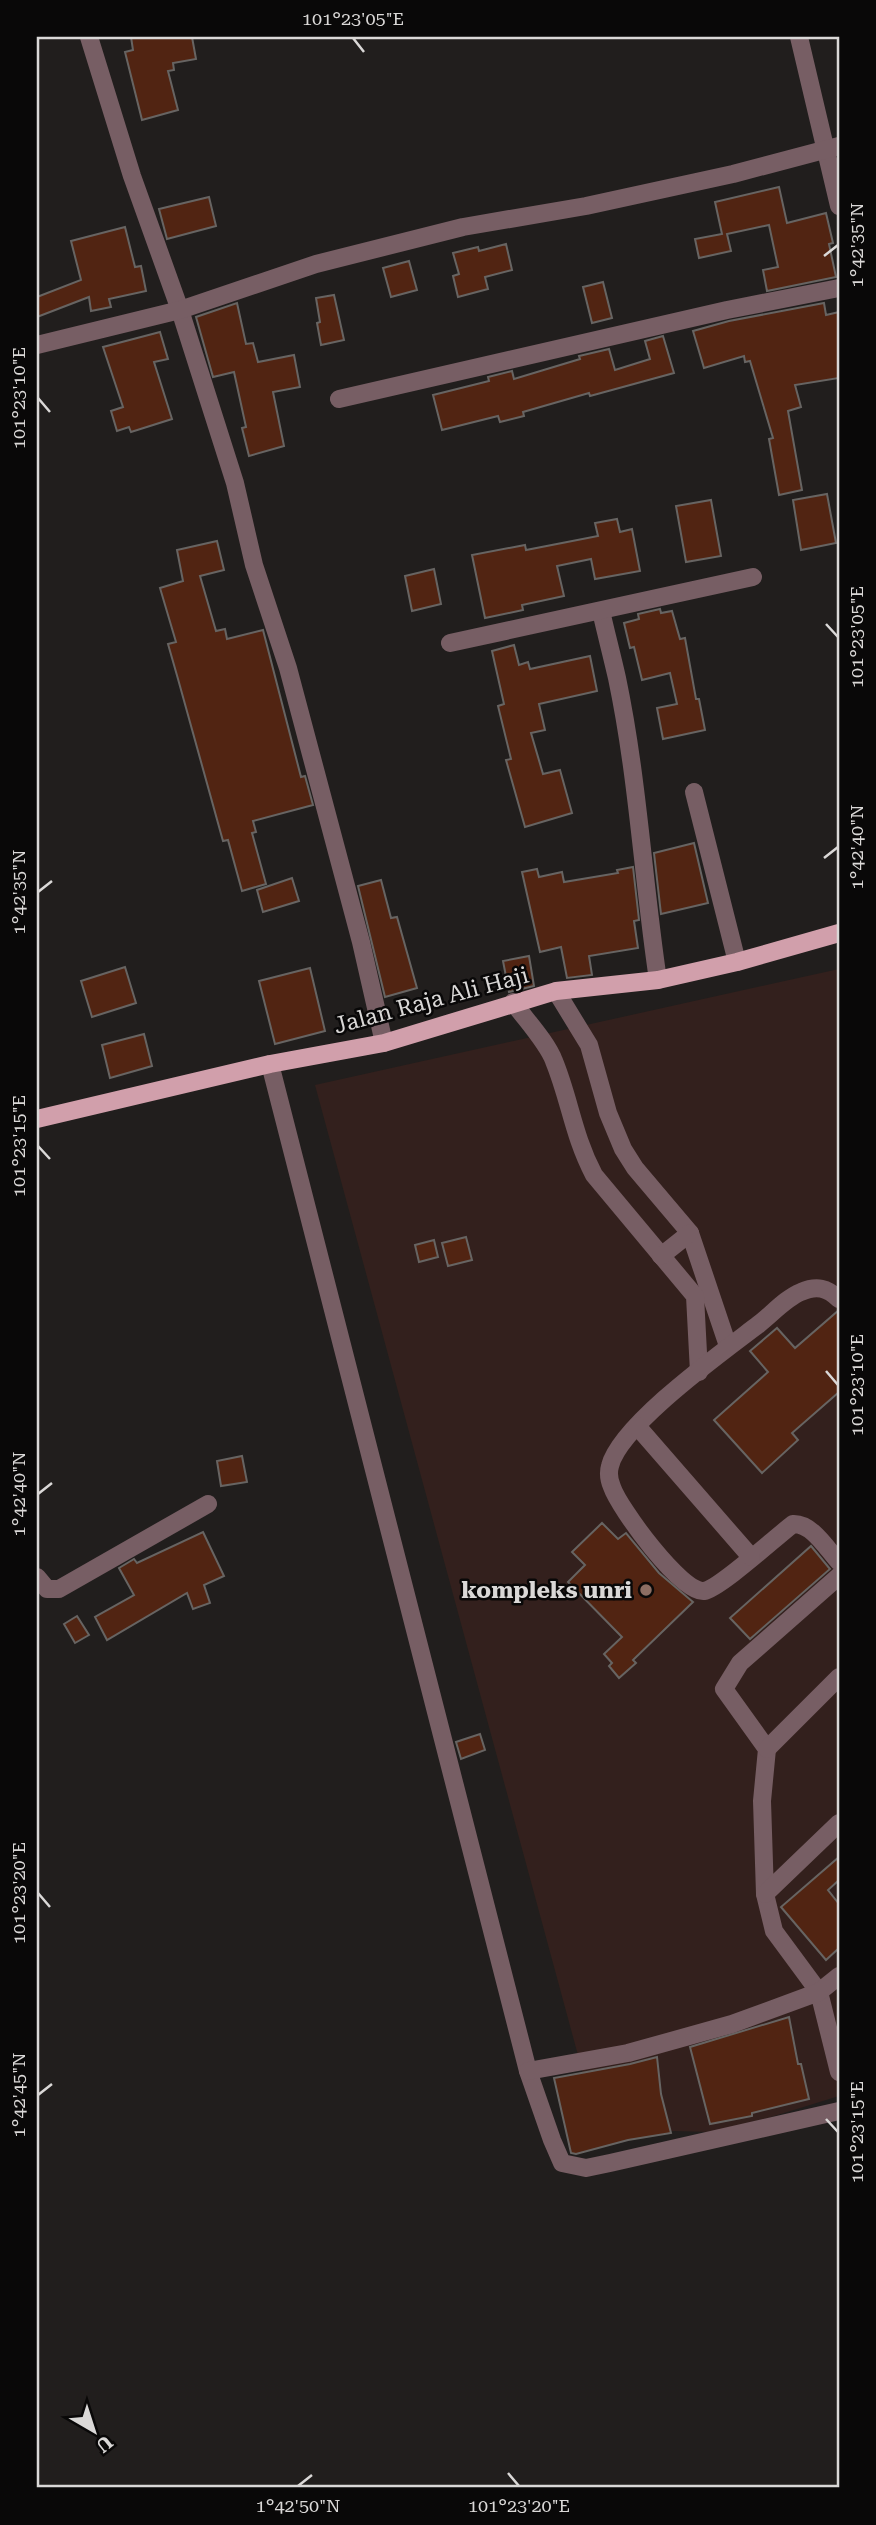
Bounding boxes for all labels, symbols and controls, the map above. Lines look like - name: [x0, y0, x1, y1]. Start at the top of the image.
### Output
- text: 101°23'05"E: [302, 8, 404, 29]
- text: 1°42'35"N: [846, 203, 867, 287]
- text: 101°23'10"E: [8, 347, 29, 449]
- text: 101°23'05"E: [846, 586, 867, 688]
- text: 1°42'40"N: [846, 805, 867, 889]
- text: 1°42'35"N: [8, 850, 29, 934]
- street label: Jalan Raja Ali Haji: [331, 961, 532, 1039]
- text: 101°23'15"E: [8, 1095, 29, 1197]
- text: 101°23'10"E: [846, 1334, 867, 1436]
- text: 1°42'40"N: [8, 1452, 29, 1536]
- place label: kompleks unri: [461, 1577, 632, 1604]
- marker: kompleks unri: [638, 1582, 654, 1598]
- text: 101°23'20"E: [8, 1842, 29, 1944]
- text: 1°42'45"N: [8, 2053, 29, 2137]
- text: 101°23'15"E: [846, 2081, 867, 2183]
- north arrow: [60, 2396, 130, 2466]
- text: U: [91, 2430, 117, 2458]
- text: 1°42'50"N: [256, 2495, 340, 2516]
- text: 101°23'20"E: [468, 2495, 570, 2516]

